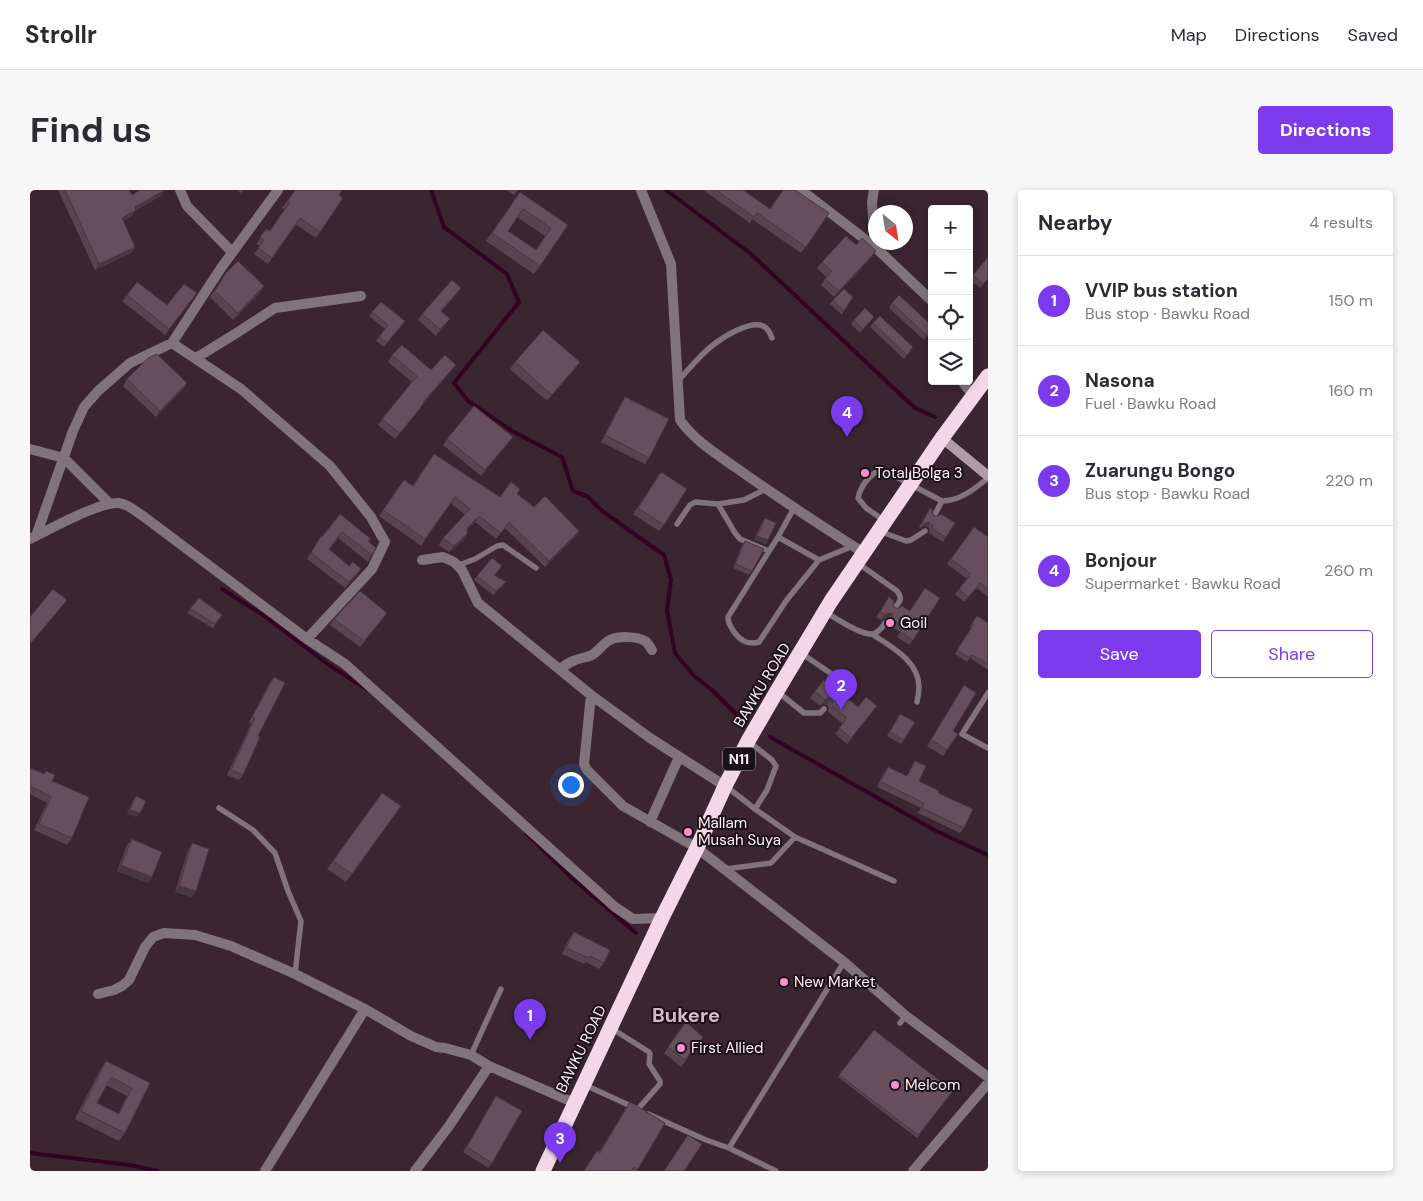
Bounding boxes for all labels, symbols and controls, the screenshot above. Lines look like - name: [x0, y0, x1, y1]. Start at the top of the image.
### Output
- text: Strollr: [25, 19, 97, 50]
- text: Map: [1171, 23, 1207, 47]
- text: Directions: [1235, 23, 1320, 47]
- text: Saved: [1348, 23, 1398, 47]
- button: Directions: [1258, 106, 1393, 154]
- text: Find us: [30, 107, 152, 153]
- north arrow: [868, 205, 913, 250]
- map controls: [928, 205, 973, 385]
- button: +: [928, 205, 973, 250]
- text: Nearby: [1038, 209, 1112, 237]
- text: 4 results: [1309, 212, 1373, 233]
- button: −: [928, 250, 973, 295]
- text: VVIP bus station: [1085, 278, 1238, 303]
- text: 1: [1051, 290, 1057, 311]
- text: 150 m: [1329, 290, 1373, 311]
- button: locate: [928, 295, 973, 340]
- text: Bus stop · Bawku Road: [1085, 303, 1250, 324]
- button: layers: [928, 340, 973, 385]
- text: Nasona: [1085, 368, 1155, 393]
- text: 2: [1049, 380, 1059, 401]
- text: 160 m: [1329, 380, 1373, 401]
- text: Fuel · Bawku Road: [1085, 393, 1216, 414]
- pin: 4: [831, 396, 863, 437]
- text: Zuarungu Bongo: [1085, 458, 1235, 483]
- place label: Total Bolga 3: [875, 463, 963, 483]
- marker: Total Bolga 3: [859, 467, 871, 479]
- text: 3: [1049, 470, 1059, 491]
- text: 220 m: [1325, 470, 1373, 491]
- text: Bus stop · Bawku Road: [1085, 483, 1250, 504]
- text: Bonjour: [1085, 548, 1157, 573]
- text: 4: [1049, 560, 1059, 581]
- text: 260 m: [1324, 560, 1373, 581]
- text: Supermarket · Bawku Road: [1085, 573, 1281, 594]
- place label: Goil: [900, 613, 927, 633]
- marker: Goil: [884, 617, 896, 629]
- button: Save: [1038, 630, 1201, 678]
- button: Share: [1211, 630, 1373, 678]
- street label: BAWKU ROAD: [729, 639, 795, 731]
- pin: 2: [825, 669, 857, 710]
- road number: N11: [723, 748, 755, 770]
- your location: [558, 772, 584, 798]
- place label: Mallam Musah Suya: [698, 813, 781, 850]
- marker: Mallam Musah Suya: [682, 826, 694, 838]
- place label: New Market: [794, 972, 876, 992]
- marker: New Market: [778, 976, 790, 988]
- pin: 1: [514, 999, 546, 1040]
- street label: BAWKU ROAD: [551, 1002, 611, 1096]
- district label: Bukere: [652, 1002, 720, 1028]
- place label: First Allied: [691, 1038, 763, 1058]
- marker: First Allied: [675, 1042, 687, 1054]
- place label: Melcom: [905, 1075, 960, 1095]
- marker: Melcom: [889, 1079, 901, 1091]
- pin: 3: [544, 1122, 576, 1163]

